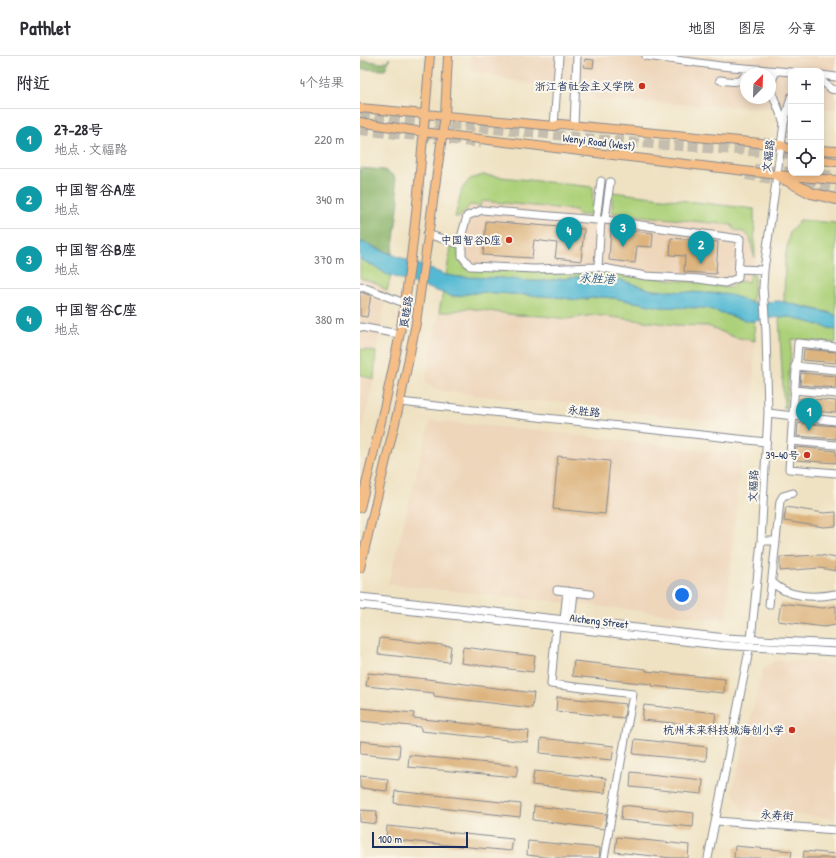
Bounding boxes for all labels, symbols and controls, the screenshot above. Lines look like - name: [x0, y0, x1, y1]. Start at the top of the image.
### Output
- text: Pathlet: [20, 15, 70, 41]
- text: 地图: [688, 18, 716, 37]
- text: 图层: [738, 18, 766, 37]
- text: 分享: [788, 18, 816, 37]
- north arrow: [740, 68, 776, 104]
- map controls: [788, 68, 824, 176]
- button: +: [788, 68, 824, 104]
- text: 附近: [16, 71, 50, 94]
- text: 4个结果: [300, 73, 344, 91]
- place label: 浙江省社会主义学院: [535, 79, 634, 93]
- marker: 浙江省社会主义学院: [637, 81, 647, 91]
- button: −: [788, 104, 824, 140]
- text: 27-28号: [54, 119, 103, 140]
- text: 1: [27, 130, 31, 148]
- text: 220 m: [314, 130, 344, 148]
- street label: Wenyi Road (West): [562, 131, 636, 153]
- street label: 文福路: [759, 139, 777, 173]
- text: 地点 · 文福路: [54, 140, 128, 158]
- button: locate: [788, 140, 824, 176]
- text: 中国智谷A座: [54, 179, 136, 200]
- text: 2: [26, 190, 32, 208]
- text: 340 m: [316, 190, 344, 208]
- text: 地点: [54, 200, 80, 218]
- pin: 3: [610, 214, 636, 247]
- pin: 4: [556, 217, 582, 250]
- pin: 2: [688, 231, 714, 264]
- place label: 中国智谷D座: [441, 233, 501, 247]
- marker: 中国智谷D座: [504, 235, 514, 245]
- text: 中国智谷B座: [54, 239, 137, 260]
- text: 3: [26, 250, 32, 268]
- text: 370 m: [314, 250, 344, 268]
- text: 地点: [54, 260, 80, 278]
- water label: 永胜港: [579, 269, 616, 287]
- street label: 良睦路: [397, 295, 415, 329]
- text: 中国智谷C座: [54, 299, 137, 320]
- text: 4: [27, 310, 31, 328]
- text: 380 m: [315, 310, 344, 328]
- text: 地点: [54, 320, 80, 338]
- pin: 1: [796, 398, 822, 431]
- street label: 永胜路: [567, 402, 601, 420]
- place label: 39-40号: [766, 448, 799, 462]
- marker: 39-40号: [802, 450, 812, 460]
- street label: 文福路: [745, 469, 761, 503]
- your location: [672, 585, 692, 605]
- street label: Aicheng Street: [569, 610, 629, 632]
- place label: 杭州未来科技城海创小学: [663, 723, 784, 737]
- marker: 杭州未来科技城海创小学: [787, 725, 797, 735]
- street label: 永寿街: [760, 807, 795, 823]
- scale bar: [372, 830, 468, 849]
- text: 100 m: [378, 832, 402, 846]

